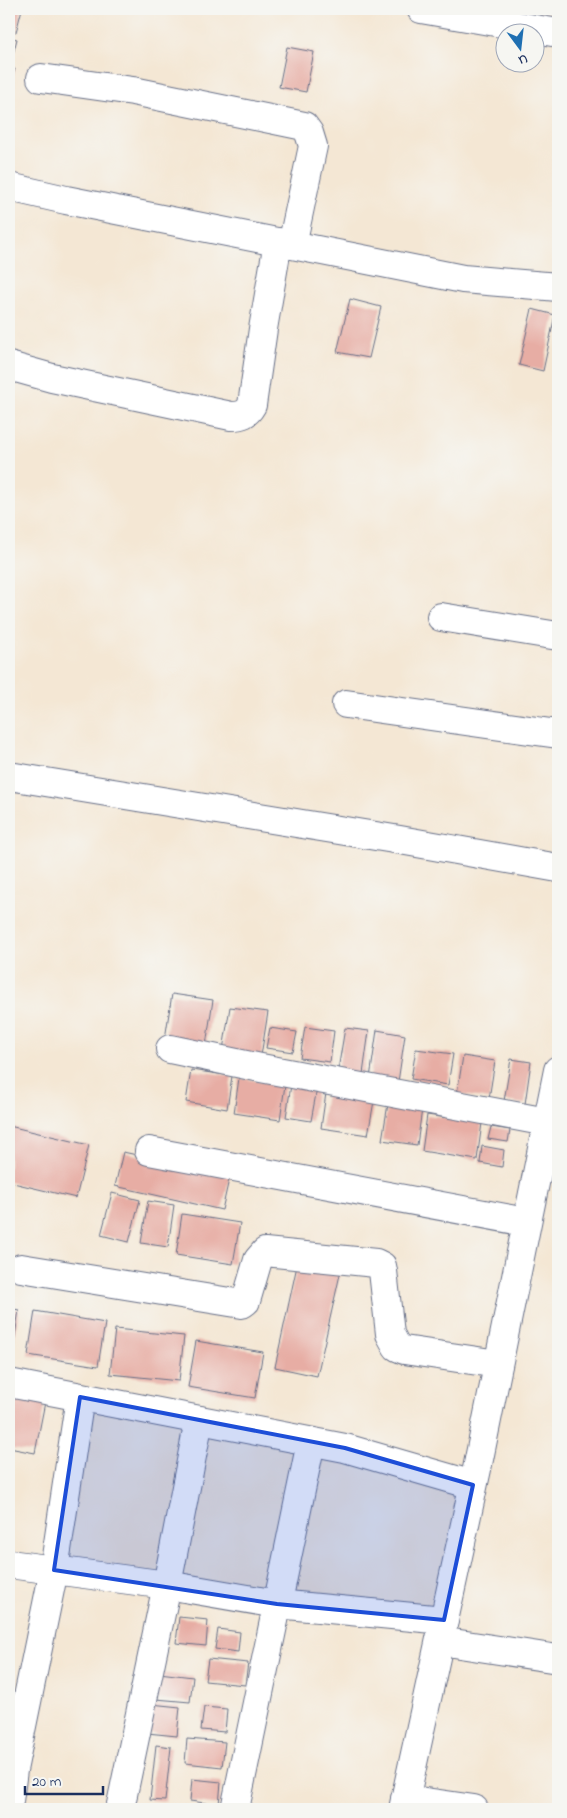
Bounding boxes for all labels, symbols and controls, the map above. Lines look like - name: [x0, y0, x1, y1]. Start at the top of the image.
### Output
- north arrow: [494, 22, 544, 72]
- text: U: [516, 48, 530, 70]
- scale bar: [25, 1763, 102, 1795]
- text: 20 m: [32, 1771, 62, 1793]

